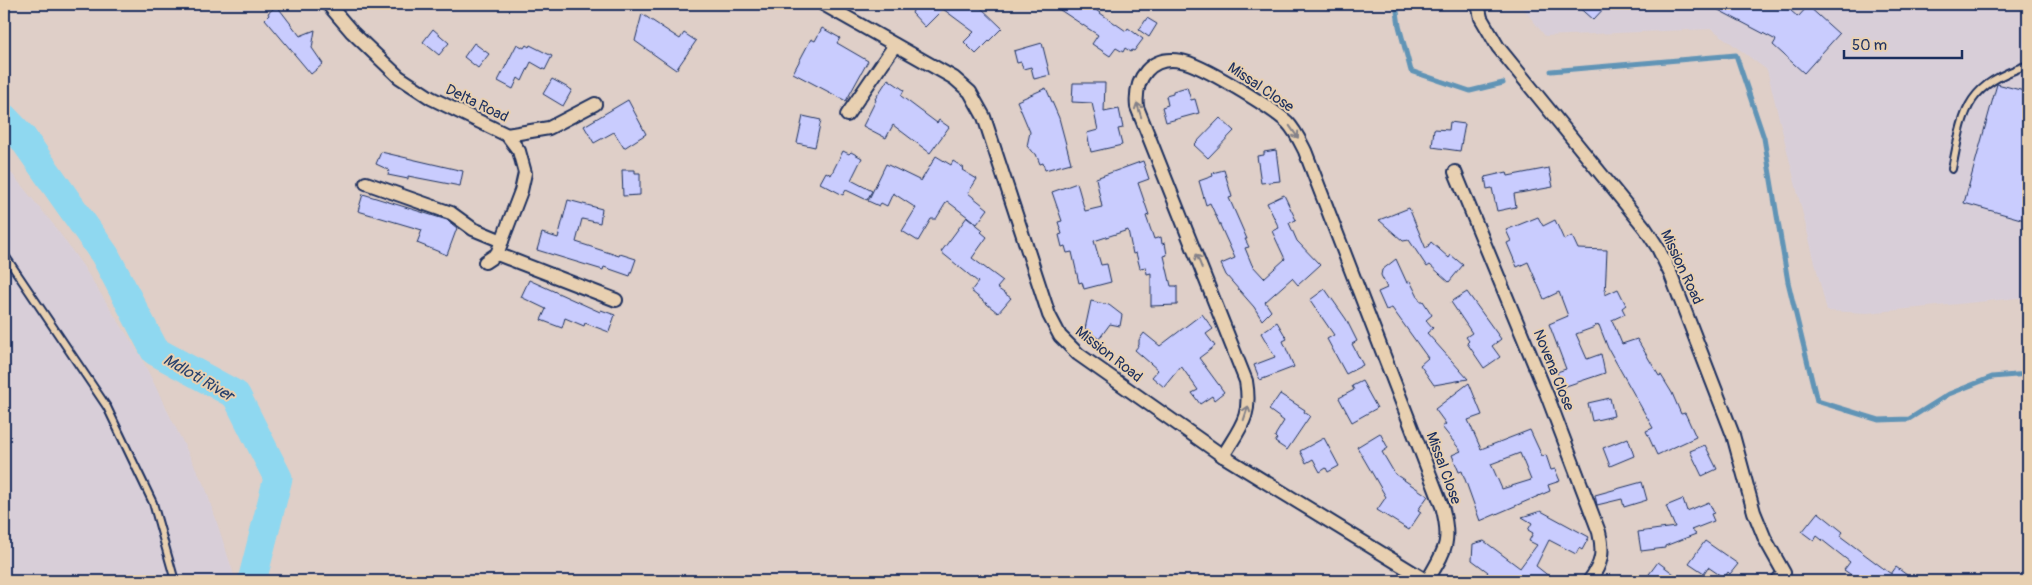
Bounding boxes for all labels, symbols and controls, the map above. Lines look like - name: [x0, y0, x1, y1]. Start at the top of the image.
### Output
- scale bar: [1844, 28, 1962, 60]
- text: 50 m: [1852, 36, 1887, 55]
- street label: Missal Close: [1224, 58, 1298, 117]
- street label: Delta Road: [442, 80, 511, 127]
- one-way arrow: [1134, 102, 1144, 118]
- one-way arrow: [1289, 125, 1299, 139]
- street label: Mission Road: [1656, 227, 1707, 308]
- one-way arrow: [1193, 254, 1203, 269]
- street label: Mission Road: [1071, 322, 1146, 387]
- street label: Novena Close: [1529, 327, 1579, 414]
- water label: Mdloti River: [160, 350, 239, 407]
- one-way arrow: [1242, 406, 1251, 422]
- street label: Missal Close: [1422, 429, 1466, 508]

